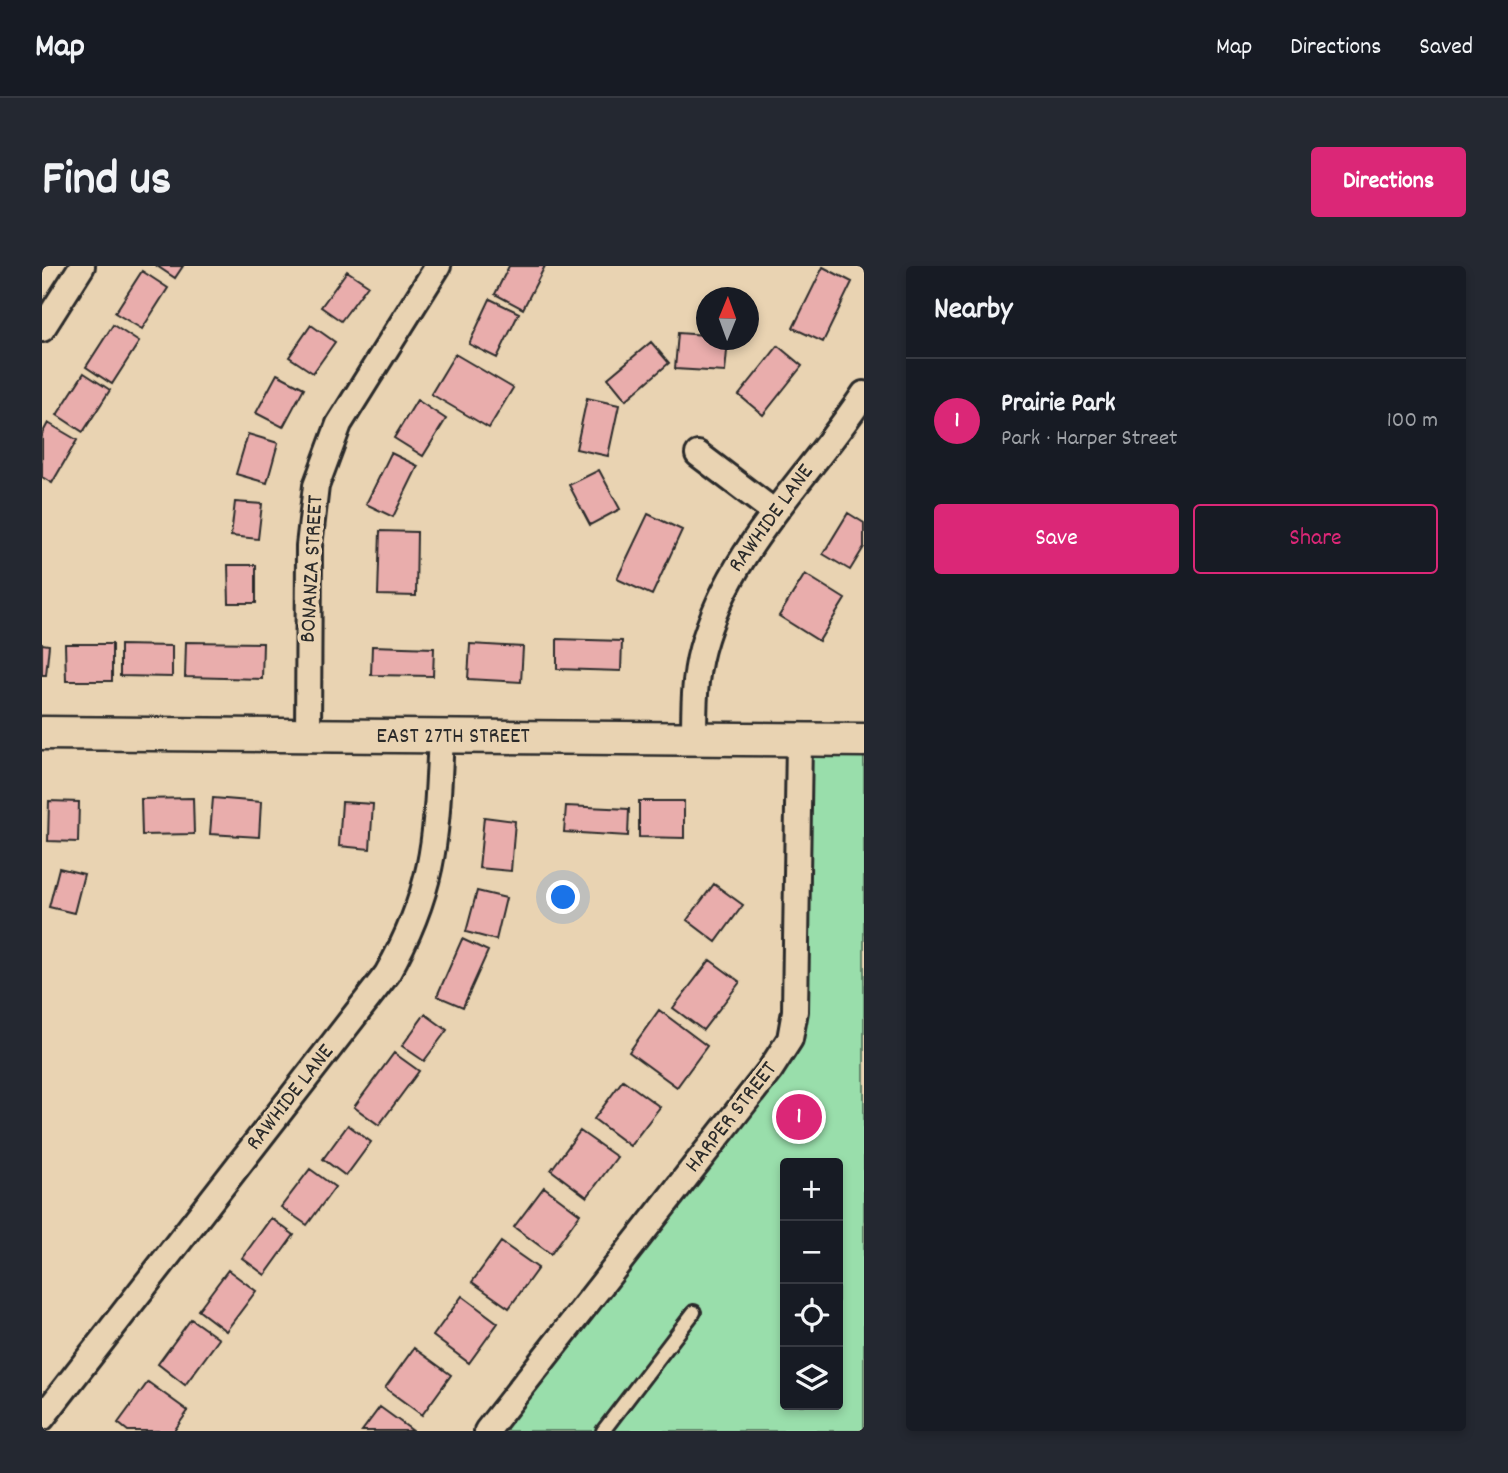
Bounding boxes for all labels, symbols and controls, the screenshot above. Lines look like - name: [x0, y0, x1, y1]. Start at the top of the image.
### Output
- text: Map: [35, 25, 85, 72]
- text: Map: [1216, 31, 1252, 65]
- text: Directions: [1290, 31, 1381, 65]
- text: Saved: [1419, 31, 1473, 65]
- text: Find us: [42, 147, 171, 217]
- button: Directions: [1311, 147, 1466, 217]
- north arrow: [696, 287, 759, 350]
- text: Nearby: [934, 290, 1012, 333]
- text: Prairie Park: [1001, 386, 1116, 423]
- text: 1: [954, 405, 960, 438]
- text: 100 m: [1387, 405, 1438, 438]
- text: Park · Harper Street: [1001, 423, 1178, 456]
- street label: RAWHIDE LANE: [721, 457, 823, 580]
- street label: BONANZA STREET: [293, 494, 333, 644]
- button: Save: [934, 504, 1179, 574]
- button: Share: [1193, 504, 1438, 574]
- street label: EAST 27TH STREET: [376, 721, 530, 754]
- your location: [546, 880, 580, 914]
- street label: RAWHIDE LANE: [239, 1037, 344, 1158]
- street label: HARPER STREET: [678, 1055, 786, 1181]
- pin: 1: [776, 1091, 822, 1143]
- map controls: [780, 1158, 843, 1410]
- button: +: [780, 1158, 843, 1221]
- button: −: [780, 1221, 843, 1284]
- button: locate: [780, 1284, 843, 1347]
- button: layers: [780, 1347, 843, 1410]

